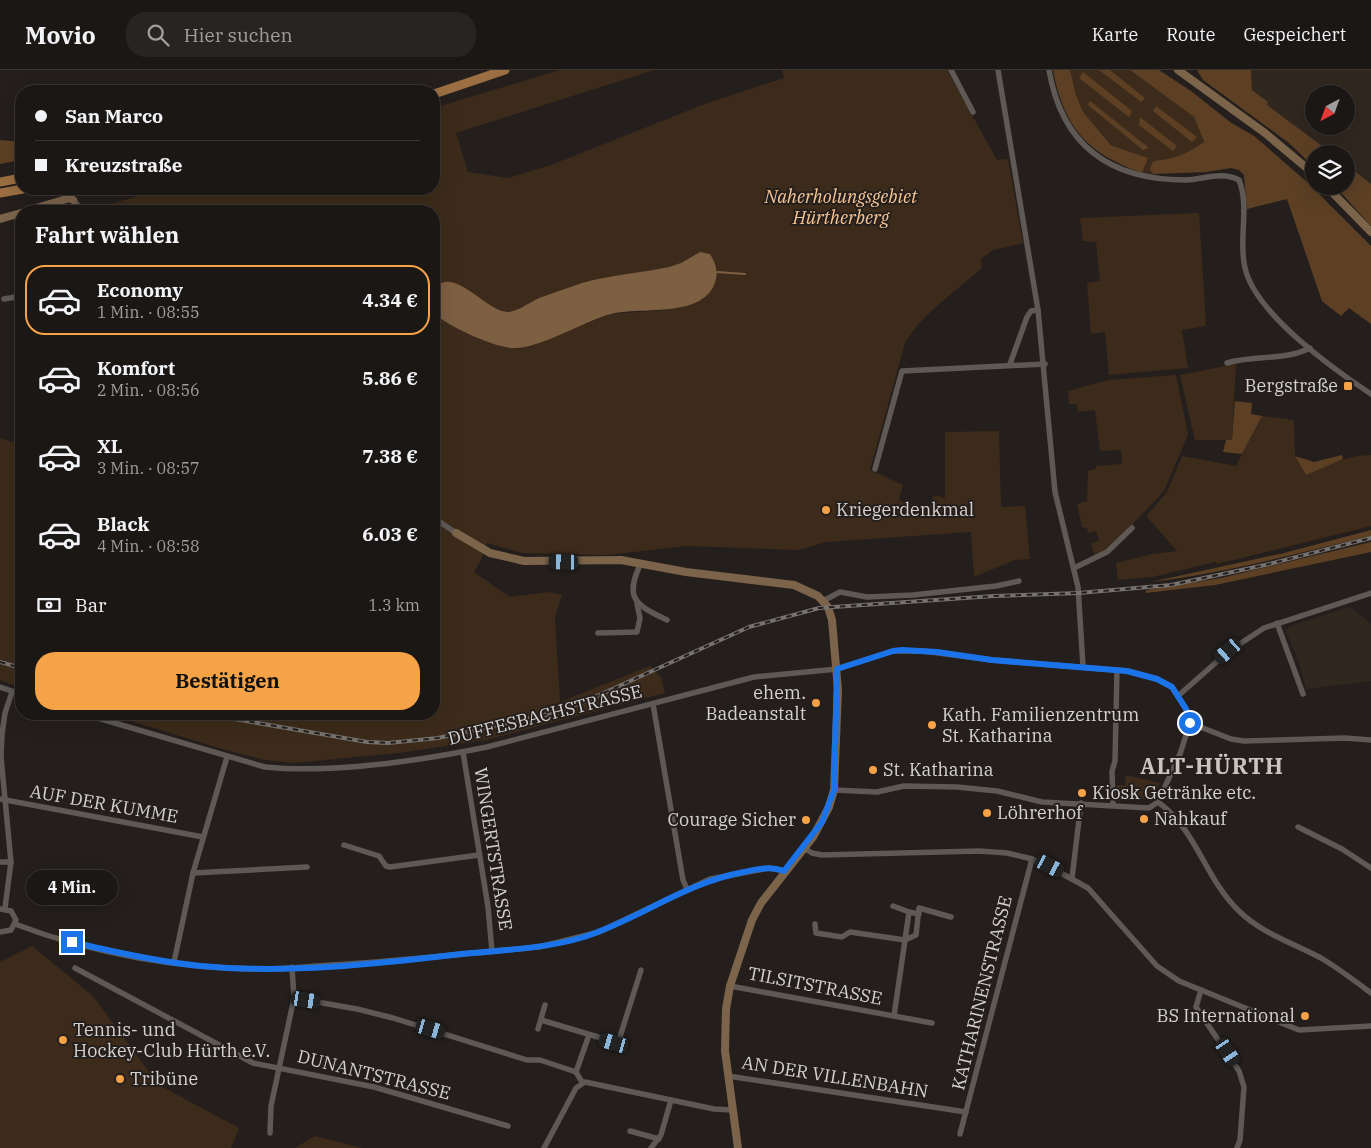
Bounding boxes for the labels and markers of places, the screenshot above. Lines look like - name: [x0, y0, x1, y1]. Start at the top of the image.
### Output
- place label: Bergstraße: [1245, 374, 1338, 397]
- marker: Bergstraße: [1342, 380, 1354, 392]
- place label: Kriegerdenkmal: [836, 498, 974, 521]
- marker: Kriegerdenkmal: [820, 504, 832, 516]
- place label: ehem. Badeanstalt: [705, 681, 806, 725]
- marker: ehem. Badeanstalt: [810, 697, 822, 709]
- place label: Kath. Familienzentrum St. Katharina: [942, 703, 1139, 747]
- marker: Kath. Familienzentrum St. Katharina: [926, 719, 938, 731]
- place label: St. Katharina: [883, 758, 994, 781]
- marker: St. Katharina: [867, 764, 879, 776]
- place label: Kiosk Getränke etc.: [1092, 781, 1256, 804]
- marker: Kiosk Getränke etc.: [1076, 787, 1088, 799]
- place label: Löhrerhof: [997, 801, 1084, 824]
- marker: Löhrerhof: [981, 807, 993, 819]
- place label: Nahkauf: [1154, 807, 1228, 830]
- place label: Courage Sicher: [668, 808, 796, 831]
- marker: Nahkauf: [1138, 813, 1150, 825]
- marker: Courage Sicher: [800, 814, 812, 826]
- place label: BS International: [1156, 1004, 1295, 1027]
- marker: BS International: [1299, 1010, 1311, 1022]
- place label: Tennis- und Hockey-Club Hürth e.V.: [73, 1018, 270, 1062]
- marker: Tennis- und Hockey-Club Hürth e.V.: [57, 1034, 69, 1046]
- place label: Tribüne: [130, 1067, 198, 1090]
- marker: Tribüne: [114, 1073, 126, 1085]

